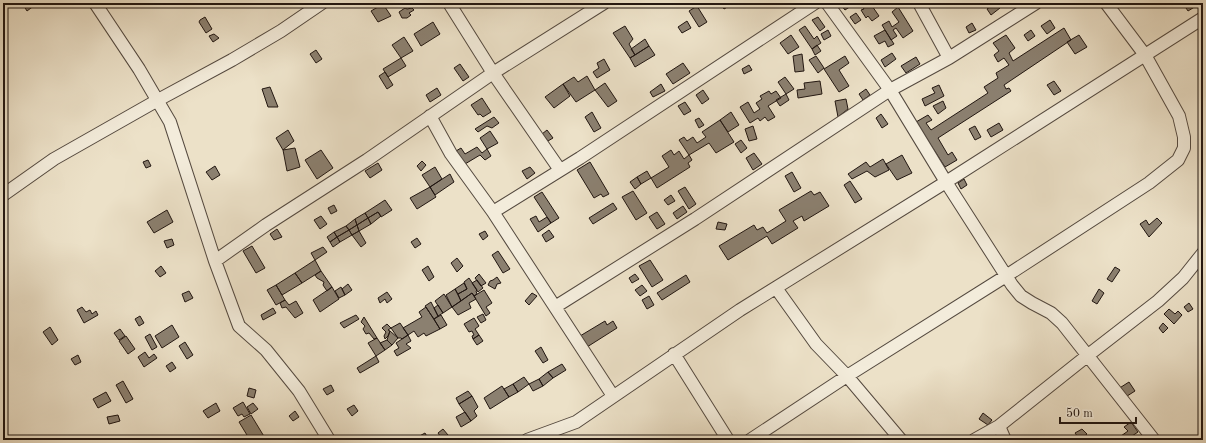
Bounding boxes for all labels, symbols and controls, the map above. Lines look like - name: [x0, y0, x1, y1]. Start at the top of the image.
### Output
- scale bar: [1060, 399, 1136, 425]
- text: 50 m: [1066, 407, 1093, 420]

